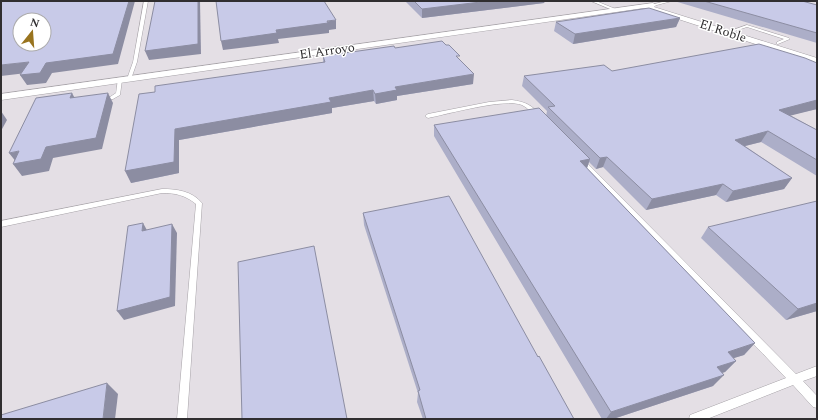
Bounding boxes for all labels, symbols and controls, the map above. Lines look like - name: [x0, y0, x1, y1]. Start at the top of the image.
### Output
- north arrow: [12, 12, 52, 52]
- text: N: [28, 13, 42, 32]
- street label: El Roble: [697, 14, 749, 48]
- street label: El Arroyo: [298, 37, 356, 65]

